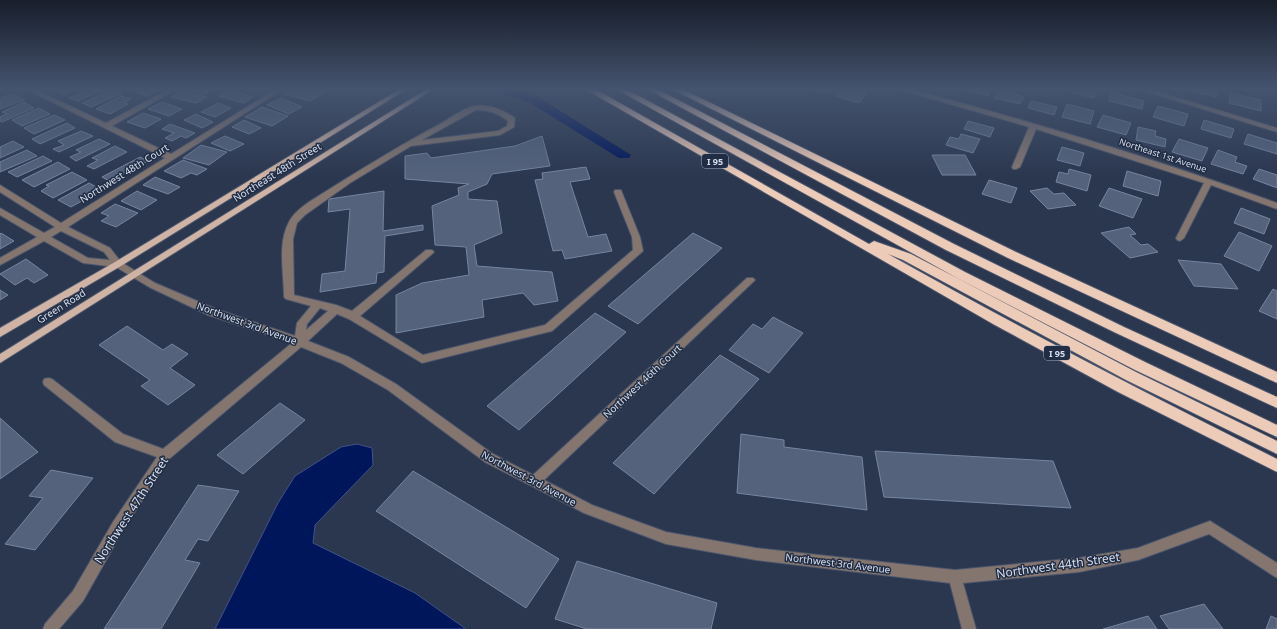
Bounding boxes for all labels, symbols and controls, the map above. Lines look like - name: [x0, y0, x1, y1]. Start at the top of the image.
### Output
- street label: Northeast 1st Avenue: [1117, 135, 1209, 175]
- street label: Northeast 48th Street: [230, 139, 324, 205]
- street label: Northwest 48th Court: [77, 140, 171, 206]
- road number: I 95: [702, 154, 728, 168]
- street label: Green Road: [34, 285, 88, 327]
- street label: Northwest 3rd Avenue: [195, 298, 299, 348]
- street label: Northwest 46th Court: [600, 341, 684, 421]
- road number: I 95: [1044, 346, 1070, 360]
- street label: Northwest 3rd Avenue: [479, 447, 579, 509]
- street label: Northwest 47th Street: [90, 453, 172, 567]
- street label: Northwest 44th Street: [995, 548, 1122, 582]
- street label: Northwest 3rd Avenue: [785, 550, 892, 576]

